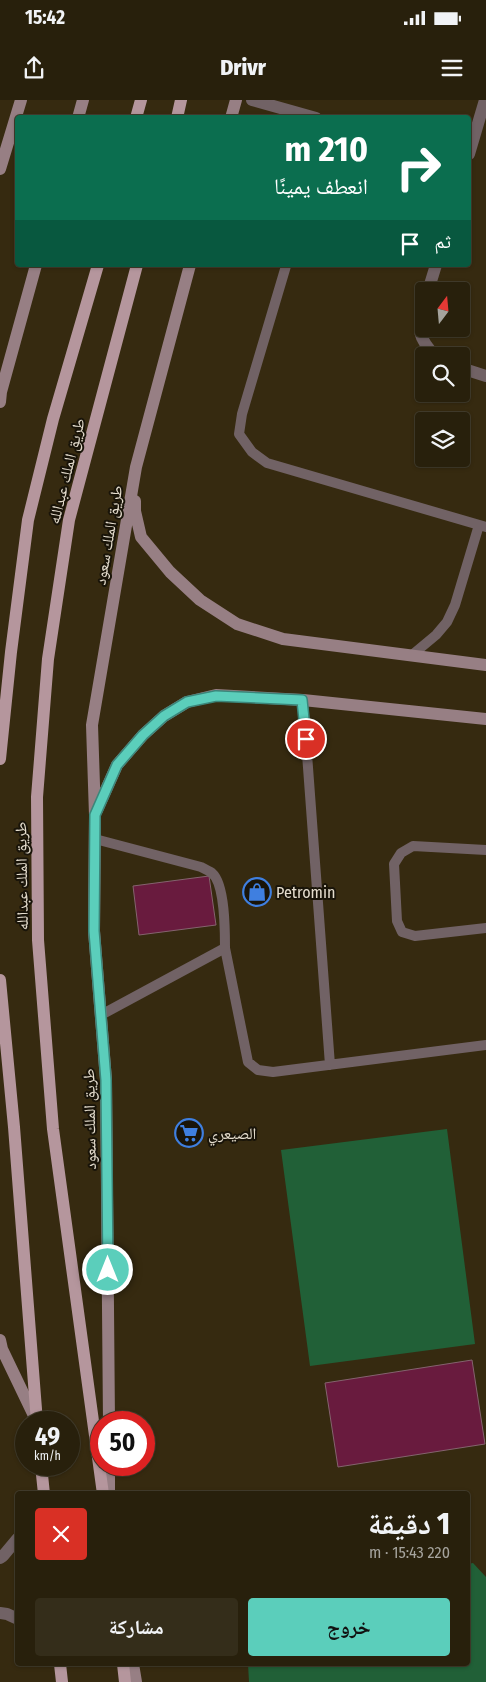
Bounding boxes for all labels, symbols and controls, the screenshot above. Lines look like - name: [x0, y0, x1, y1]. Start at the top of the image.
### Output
- text: 15:42: [25, 6, 65, 29]
- icon: share: [20, 54, 48, 82]
- text: Drivr: [220, 54, 266, 81]
- icon: menu: [438, 54, 466, 82]
- text: 210 m: [284, 128, 368, 170]
- icon: right: [386, 135, 451, 200]
- text: انعطف يمينًا: [274, 173, 368, 200]
- icon: arrive: [396, 230, 424, 258]
- text: ثم: [434, 230, 451, 253]
- north arrow: [415, 282, 470, 338]
- map controls: [415, 282, 470, 467]
- button: search: [415, 347, 470, 402]
- button: layers: [415, 412, 470, 467]
- street label: طريق الملك عبدالله: [44, 416, 90, 526]
- street label: طريق الملك سعود: [90, 484, 128, 587]
- pin: [285, 718, 327, 760]
- icon: arrive: [292, 725, 320, 753]
- street label: طريق الملك عبدالله: [11, 822, 33, 930]
- shop icon: Petromin: [242, 877, 272, 907]
- place label: Petromin: [276, 883, 335, 902]
- street label: طريق الملك سعود: [79, 1068, 101, 1170]
- supermarket icon: الصيعري: [174, 1118, 204, 1148]
- place label: الصيعري: [208, 1124, 256, 1146]
- position arrow: [81, 1243, 133, 1295]
- speed limit sign: 50: [90, 1411, 155, 1476]
- text: 49: [35, 1422, 60, 1452]
- text: km/h: [34, 1449, 61, 1463]
- text: 1 دقيقة: [368, 1506, 450, 1542]
- button: close: [35, 1508, 87, 1560]
- text: 220 m · 15:43: [369, 1543, 450, 1562]
- button: مشاركة: [35, 1598, 238, 1656]
- button: خروج: [248, 1598, 450, 1656]

